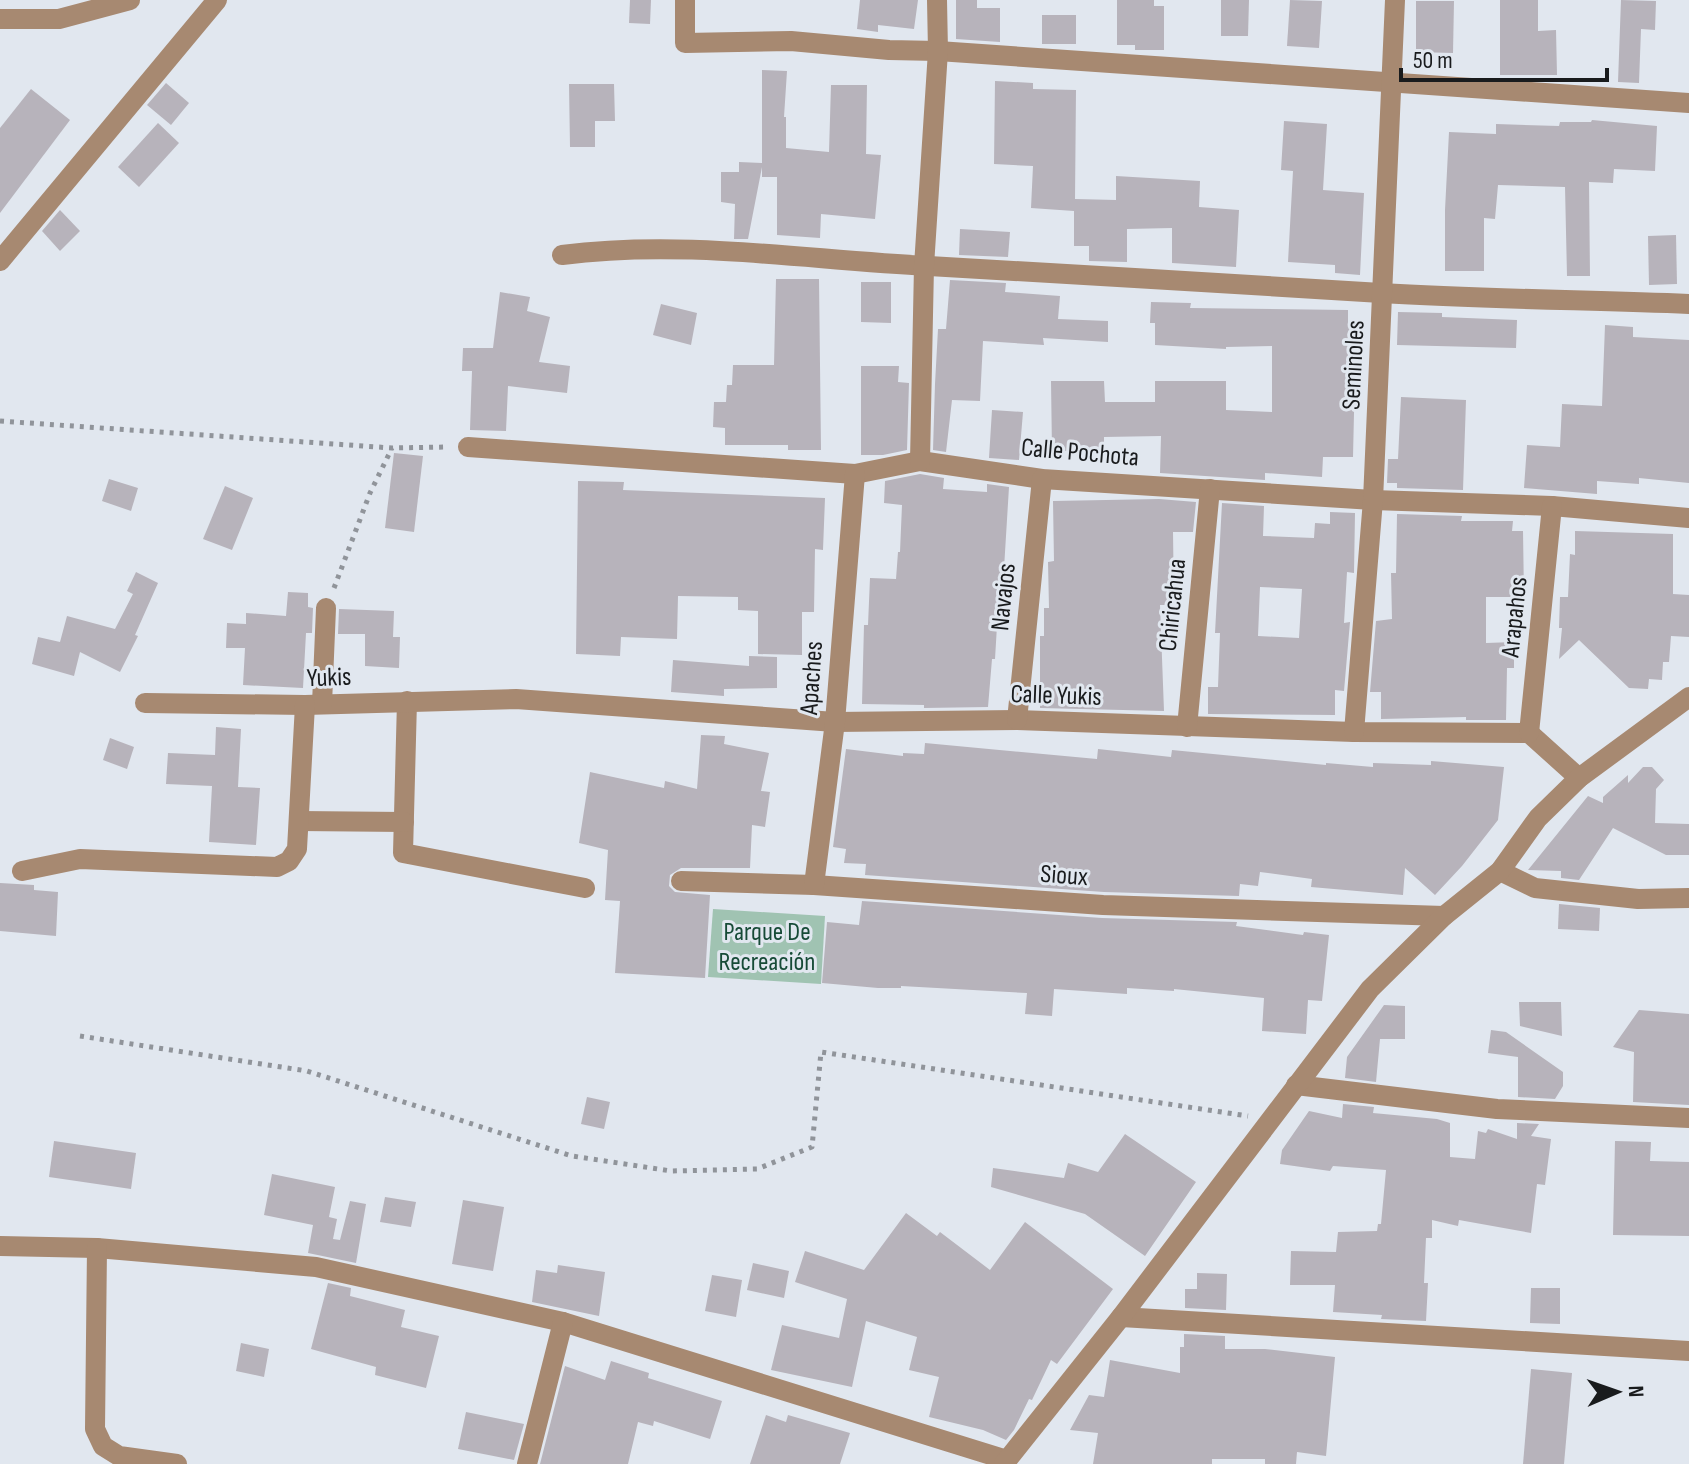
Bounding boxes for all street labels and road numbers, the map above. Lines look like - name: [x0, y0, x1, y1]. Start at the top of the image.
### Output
- street label: Seminoles: [1336, 319, 1372, 411]
- street label: Calle Pochota: [1020, 432, 1140, 474]
- street label: Chiricahua: [1153, 557, 1193, 653]
- street label: Navajos: [985, 562, 1023, 632]
- street label: Arapahos: [1495, 575, 1535, 660]
- street label: Apaches: [794, 640, 830, 717]
- street label: Yukis: [306, 662, 352, 694]
- street label: Calle Yukis: [1010, 679, 1102, 713]
- street label: Sioux: [1039, 859, 1089, 893]

